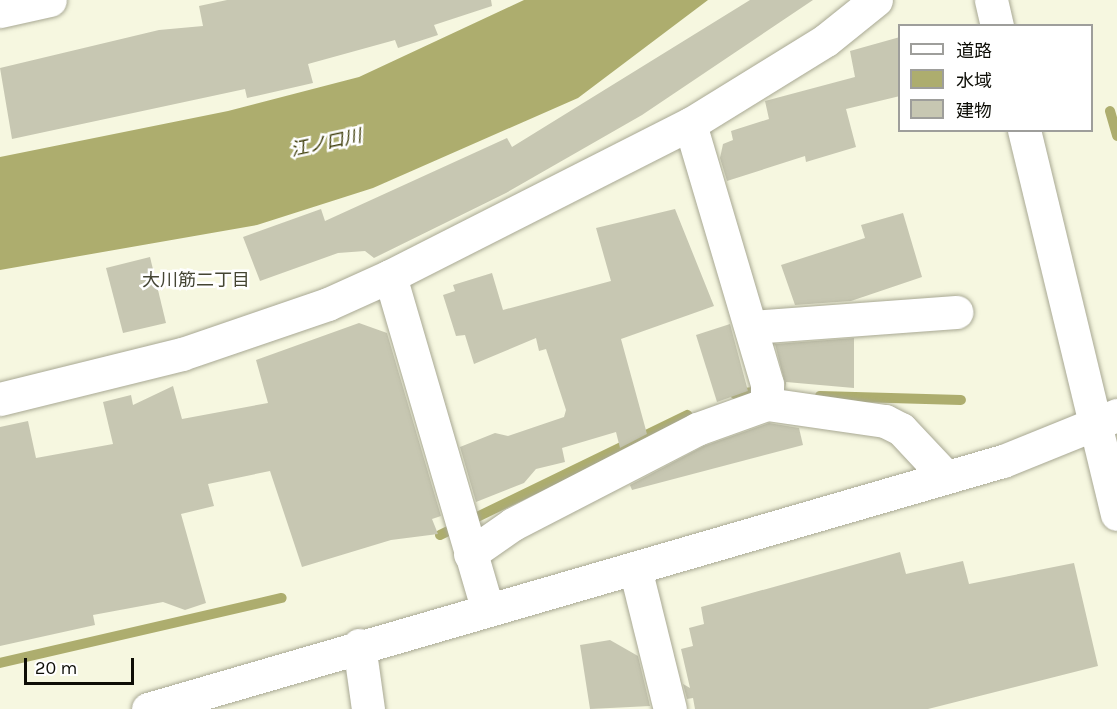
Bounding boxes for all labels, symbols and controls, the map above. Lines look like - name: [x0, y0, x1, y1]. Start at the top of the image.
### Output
- legend: [898, 24, 1093, 132]
- text: 道路: [956, 40, 992, 62]
- text: 水域: [956, 70, 992, 92]
- text: 建物: [956, 100, 992, 122]
- water label: 江ノ口川: [289, 125, 363, 161]
- district label: 大川筋二丁目: [142, 269, 250, 291]
- scale bar: [27, 646, 136, 684]
- text: 20 m: [35, 657, 77, 679]

